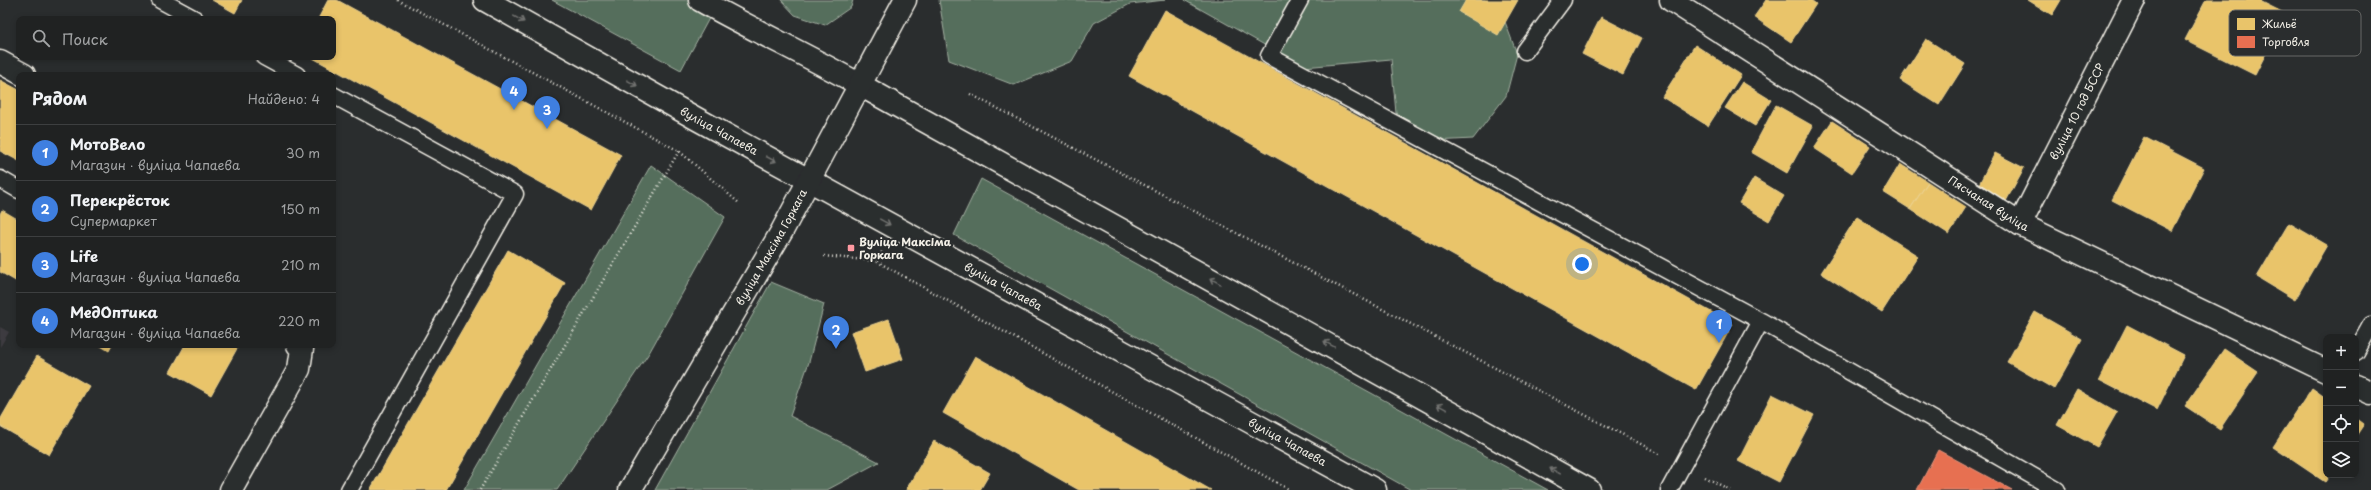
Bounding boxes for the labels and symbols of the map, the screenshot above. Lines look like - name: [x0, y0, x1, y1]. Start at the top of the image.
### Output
- legend: [2229, 10, 2361, 56]
- text: Жильё: [2261, 15, 2297, 32]
- one-way arrow: [513, 16, 525, 24]
- text: Торговля: [2262, 33, 2310, 50]
- street label: вуліца 10 год БССР: [2045, 60, 2109, 163]
- pin: 4: [501, 77, 527, 110]
- one-way arrow: [626, 80, 638, 87]
- pin: 3: [534, 96, 560, 129]
- street label: вуліца Чапаева: [677, 102, 761, 159]
- one-way arrow: [765, 156, 777, 163]
- street label: Пясчаная вуліца: [1945, 171, 2032, 235]
- street label: вуліца Максіма Горкага: [731, 186, 811, 308]
- one-way arrow: [879, 218, 891, 226]
- place label: Вуліца Максіма Горкага: [859, 233, 952, 263]
- marker: Вуліца Максіма Горкага: [846, 243, 856, 253]
- your location: [1572, 254, 1592, 274]
- street label: вуліца Чапаева: [961, 258, 1046, 314]
- one-way arrow: [1209, 277, 1221, 285]
- pin: 1: [1706, 310, 1732, 343]
- pin: 2: [823, 316, 849, 349]
- one-way arrow: [1323, 339, 1335, 347]
- one-way arrow: [1436, 403, 1448, 411]
- street label: вуліца Чапаева: [1245, 413, 1330, 470]
- one-way arrow: [1550, 466, 1562, 474]

